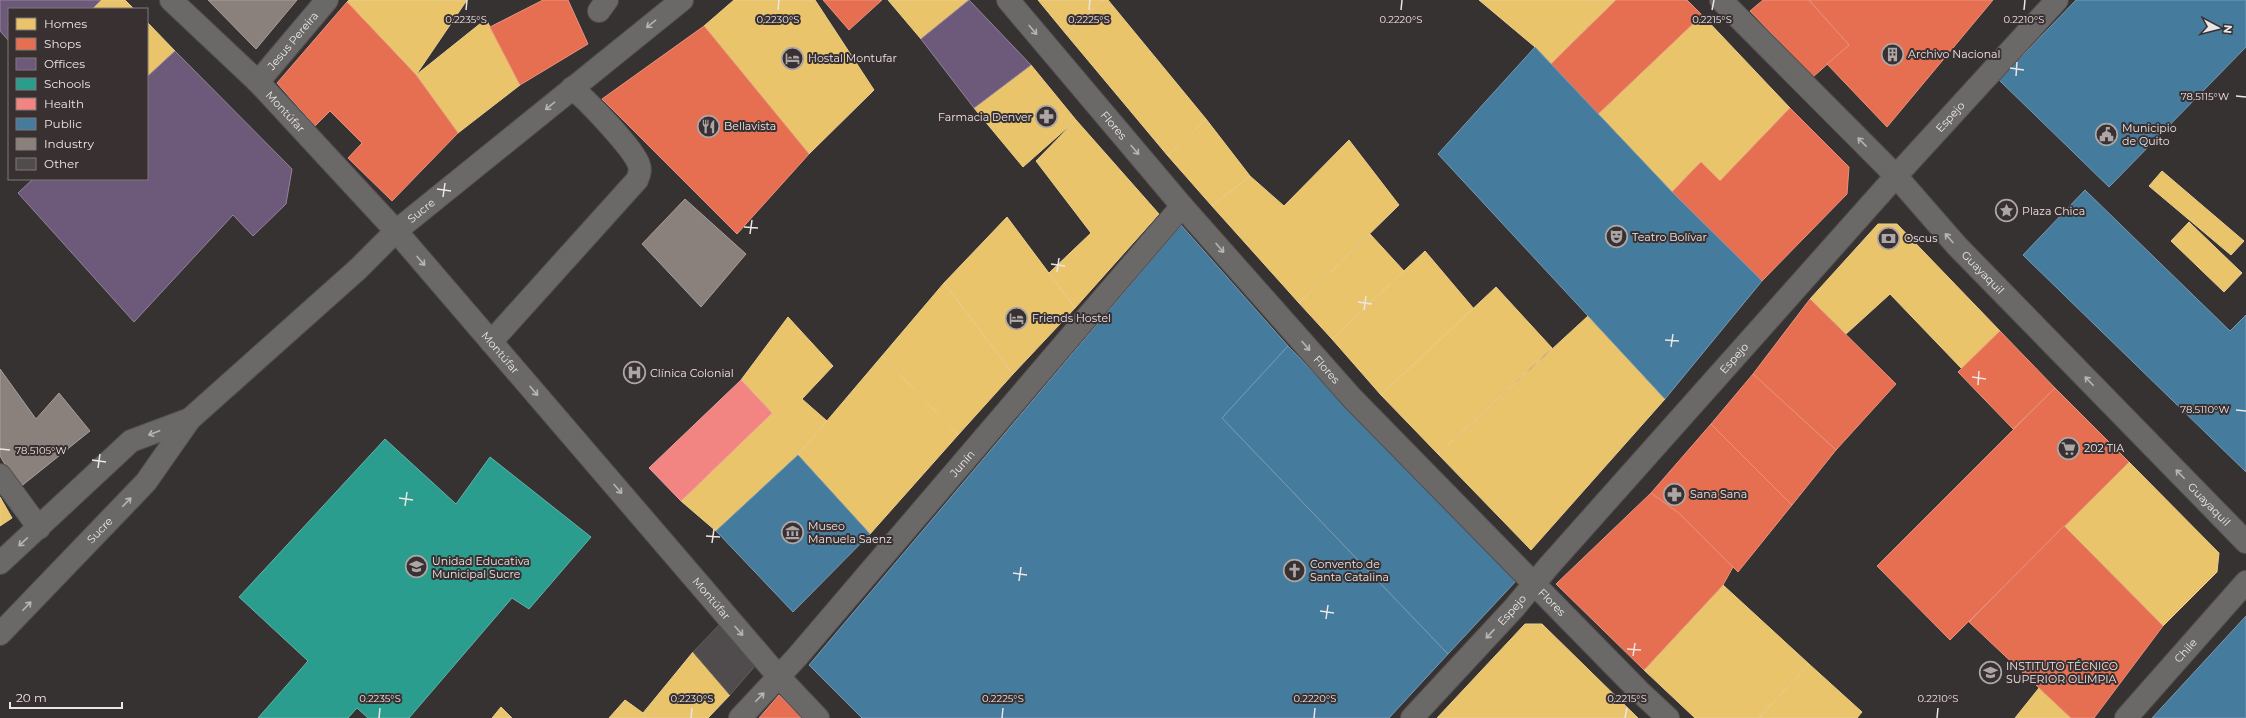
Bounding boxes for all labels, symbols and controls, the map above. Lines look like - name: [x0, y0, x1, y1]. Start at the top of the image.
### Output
- legend: [8, 8, 148, 180]
- north arrow: [2198, 8, 2238, 48]
- street label: Jesus Pereira: [264, 9, 321, 74]
- text: 0.2235°S: [445, 13, 487, 26]
- text: 0.2230°S: [757, 13, 799, 26]
- text: 0.2225°S: [1068, 13, 1110, 26]
- text: 0.2220°S: [1380, 13, 1422, 26]
- text: 0.2215°S: [1692, 13, 1732, 26]
- text: 0.2210°S: [2004, 13, 2044, 26]
- text: Homes: [44, 16, 87, 31]
- one-way arrow: [646, 20, 657, 29]
- one-way arrow: [1029, 24, 1038, 35]
- text: N: [2220, 24, 2235, 34]
- text: Shops: [44, 36, 81, 51]
- building icon: Archivo Nacional: [1880, 41, 1906, 67]
- hotel icon: Hostal Montufar: [779, 45, 805, 71]
- place label: Archivo Nacional: [1908, 47, 2001, 61]
- place label: Hostal Montufar: [808, 51, 897, 65]
- text: Offices: [44, 56, 85, 71]
- text: Schools: [44, 76, 90, 91]
- street label: Montúfar: [263, 88, 308, 135]
- text: 78.5115°W: [2181, 90, 2229, 103]
- text: Health: [44, 96, 84, 111]
- street label: Espejo: [1933, 98, 1968, 135]
- one-way arrow: [545, 102, 556, 111]
- pharmacy icon: Farmacia Denver: [1034, 104, 1060, 130]
- street label: Flores: [1098, 108, 1130, 143]
- place label: Farmacia Denver: [938, 110, 1032, 124]
- restaurant icon: Bellavista: [695, 113, 721, 139]
- text: Public: [44, 116, 82, 131]
- place label: Bellavista: [724, 119, 776, 133]
- public building icon: Municipio de Quito: [2094, 121, 2120, 147]
- place label: Municipio de Quito: [2122, 121, 2177, 148]
- text: Industry: [44, 136, 94, 151]
- one-way arrow: [1857, 137, 1867, 147]
- one-way arrow: [1131, 145, 1140, 156]
- text: Other: [44, 156, 79, 171]
- street label: Sucre: [405, 195, 438, 226]
- place icon: Plaza Chica: [1993, 198, 2019, 224]
- place label: Plaza Chica: [2022, 204, 2085, 218]
- theatre icon: Teatro Bolívar: [1603, 224, 1629, 250]
- bank icon: Oscus: [1875, 225, 1901, 251]
- place label: Teatro Bolívar: [1632, 230, 1707, 244]
- place label: Oscus: [1904, 231, 1938, 245]
- one-way arrow: [1945, 233, 1954, 243]
- one-way arrow: [1216, 243, 1225, 254]
- street label: Guayaquil: [1959, 248, 2007, 297]
- one-way arrow: [417, 255, 426, 266]
- hotel icon: Friends Hostel: [1004, 305, 1030, 331]
- place label: Friends Hostel: [1032, 311, 1111, 325]
- street label: Montúfar: [478, 329, 522, 377]
- street label: Espejo: [1717, 340, 1751, 376]
- one-way arrow: [1302, 341, 1311, 351]
- street label: Flores: [1311, 352, 1343, 387]
- hospital icon: Clínica Colonial: [622, 360, 648, 386]
- place label: Clínica Colonial: [650, 366, 734, 380]
- one-way arrow: [2084, 376, 2094, 386]
- one-way arrow: [529, 386, 538, 396]
- text: 78.5110°W: [2180, 403, 2230, 416]
- one-way arrow: [148, 429, 160, 437]
- supermarket icon: 202 TIA: [2056, 435, 2082, 461]
- place label: 202 TIA: [2084, 441, 2124, 455]
- text: 78.5105°W: [15, 444, 67, 457]
- street label: Junín: [946, 447, 978, 480]
- one-way arrow: [2175, 469, 2185, 479]
- street label: Guayaquil: [2185, 480, 2233, 529]
- pharmacy icon: Sana Sana: [1661, 481, 1687, 507]
- one-way arrow: [614, 484, 623, 495]
- place label: Sana Sana: [1690, 487, 1747, 501]
- one-way arrow: [122, 497, 132, 507]
- street label: Sucre: [84, 514, 116, 546]
- museum icon: Museo Manuela Saenz: [780, 519, 806, 545]
- place label: Museo Manuela Saenz: [808, 519, 892, 546]
- one-way arrow: [18, 537, 28, 547]
- school or university icon: Unidad Educativa Municipal Sucre: [403, 554, 429, 580]
- place label: Unidad Educativa Municipal Sucre: [432, 554, 530, 581]
- church icon: Convento de Santa Catalina: [1282, 557, 1308, 583]
- place label: Convento de Santa Catalina: [1310, 557, 1389, 584]
- street label: Montúfar: [690, 574, 734, 622]
- street label: Flores: [1535, 586, 1569, 619]
- street label: Espejo: [1494, 592, 1529, 628]
- one-way arrow: [22, 601, 32, 611]
- one-way arrow: [735, 625, 744, 636]
- one-way arrow: [1485, 629, 1495, 639]
- street label: Chile: [2171, 635, 2200, 666]
- school or university icon: INSTITUTO TÉCNICO SUPERIOR OLIMPIA: [1977, 659, 2003, 685]
- place label: INSTITUTO TÉCNICO SUPERIOR OLIMPIA: [2006, 659, 2118, 686]
- scale bar: [10, 684, 122, 710]
- text: 20 m: [16, 690, 47, 705]
- text: 0.2235°S: [359, 692, 401, 705]
- text: 0.2230°S: [671, 692, 713, 705]
- one-way arrow: [755, 692, 764, 703]
- text: 0.2225°S: [982, 692, 1024, 705]
- text: 0.2220°S: [1294, 692, 1336, 705]
- text: 0.2215°S: [1607, 692, 1647, 705]
- text: 0.2210°S: [1918, 692, 1958, 705]

